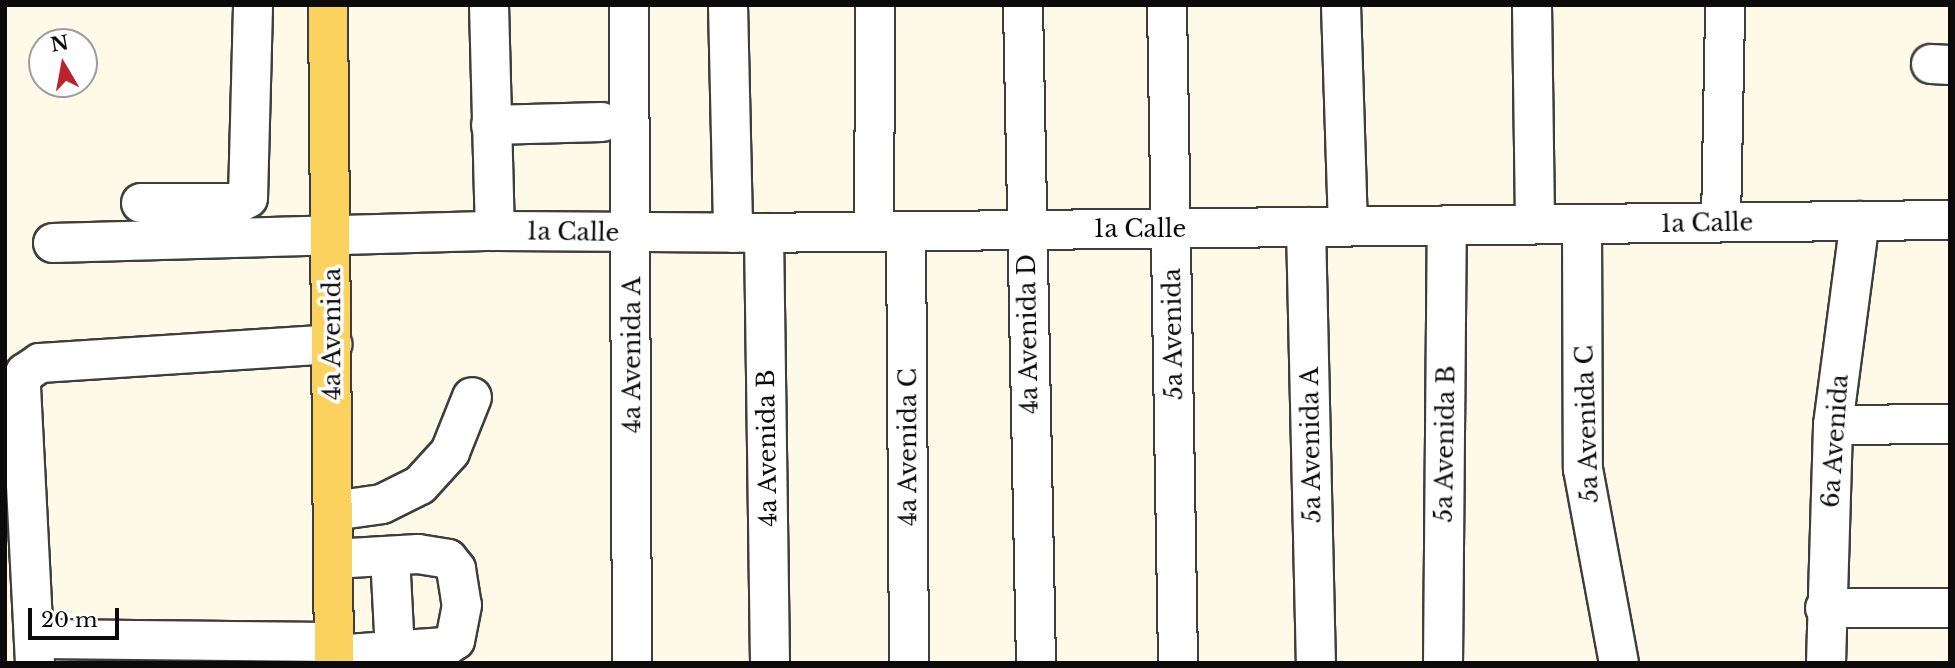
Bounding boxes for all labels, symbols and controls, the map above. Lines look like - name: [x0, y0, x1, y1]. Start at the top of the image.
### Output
- north arrow: [28, 28, 98, 98]
- text: N: [49, 31, 70, 57]
- street label: 1a Calle: [1660, 208, 1754, 238]
- street label: 1a Calle: [1094, 215, 1186, 243]
- street label: 1a Calle: [526, 217, 620, 247]
- street label: 4a Avenida D: [1012, 253, 1044, 415]
- street label: 4a Avenida: [318, 267, 346, 401]
- street label: 5a Avenida: [1157, 267, 1189, 401]
- street label: 4a Avenida A: [618, 276, 646, 434]
- street label: 5a Avenida C: [1570, 344, 1604, 504]
- street label: 5a Avenida B: [1429, 365, 1461, 523]
- street label: 5a Avenida A: [1295, 366, 1327, 524]
- street label: 4a Avenida C: [894, 367, 922, 527]
- street label: 4a Avenida B: [751, 368, 783, 528]
- street label: 6a Avenida: [1816, 373, 1854, 509]
- scale bar: [32, 594, 122, 638]
- text: 20 m: [41, 607, 98, 633]

